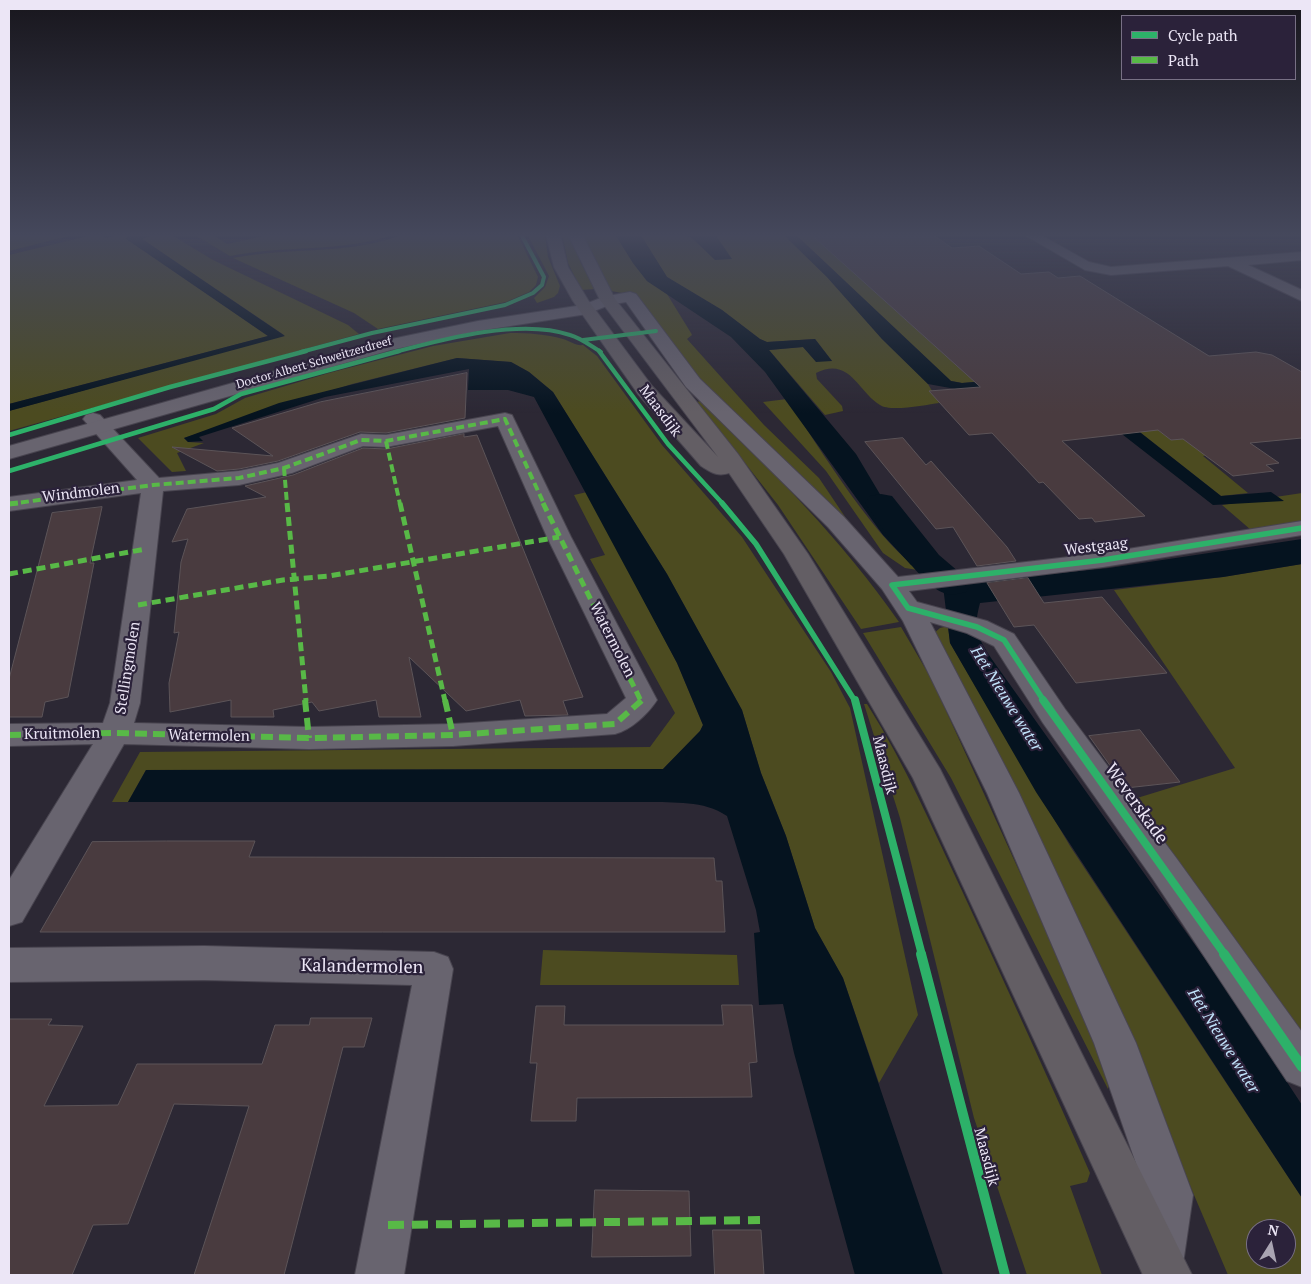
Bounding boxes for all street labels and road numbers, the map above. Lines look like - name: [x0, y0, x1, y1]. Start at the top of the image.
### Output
- street label: Doctor Albert Schweitzerdreef: [235, 334, 393, 392]
- street label: Maasdijk: [635, 382, 685, 440]
- street label: Windmolen: [41, 479, 121, 507]
- street label: Westgaag: [1063, 534, 1129, 560]
- street label: Watermolen: [585, 600, 639, 680]
- street label: Stellingmolen: [112, 620, 144, 716]
- street label: Kruitmolen: [24, 724, 100, 744]
- street label: Watermolen: [168, 726, 250, 746]
- street label: Maasdijk: [868, 734, 900, 796]
- street label: Weverskade: [1100, 759, 1172, 849]
- street label: Kalandermolen: [301, 955, 423, 979]
- street label: Maasdijk: [970, 1126, 1002, 1188]

